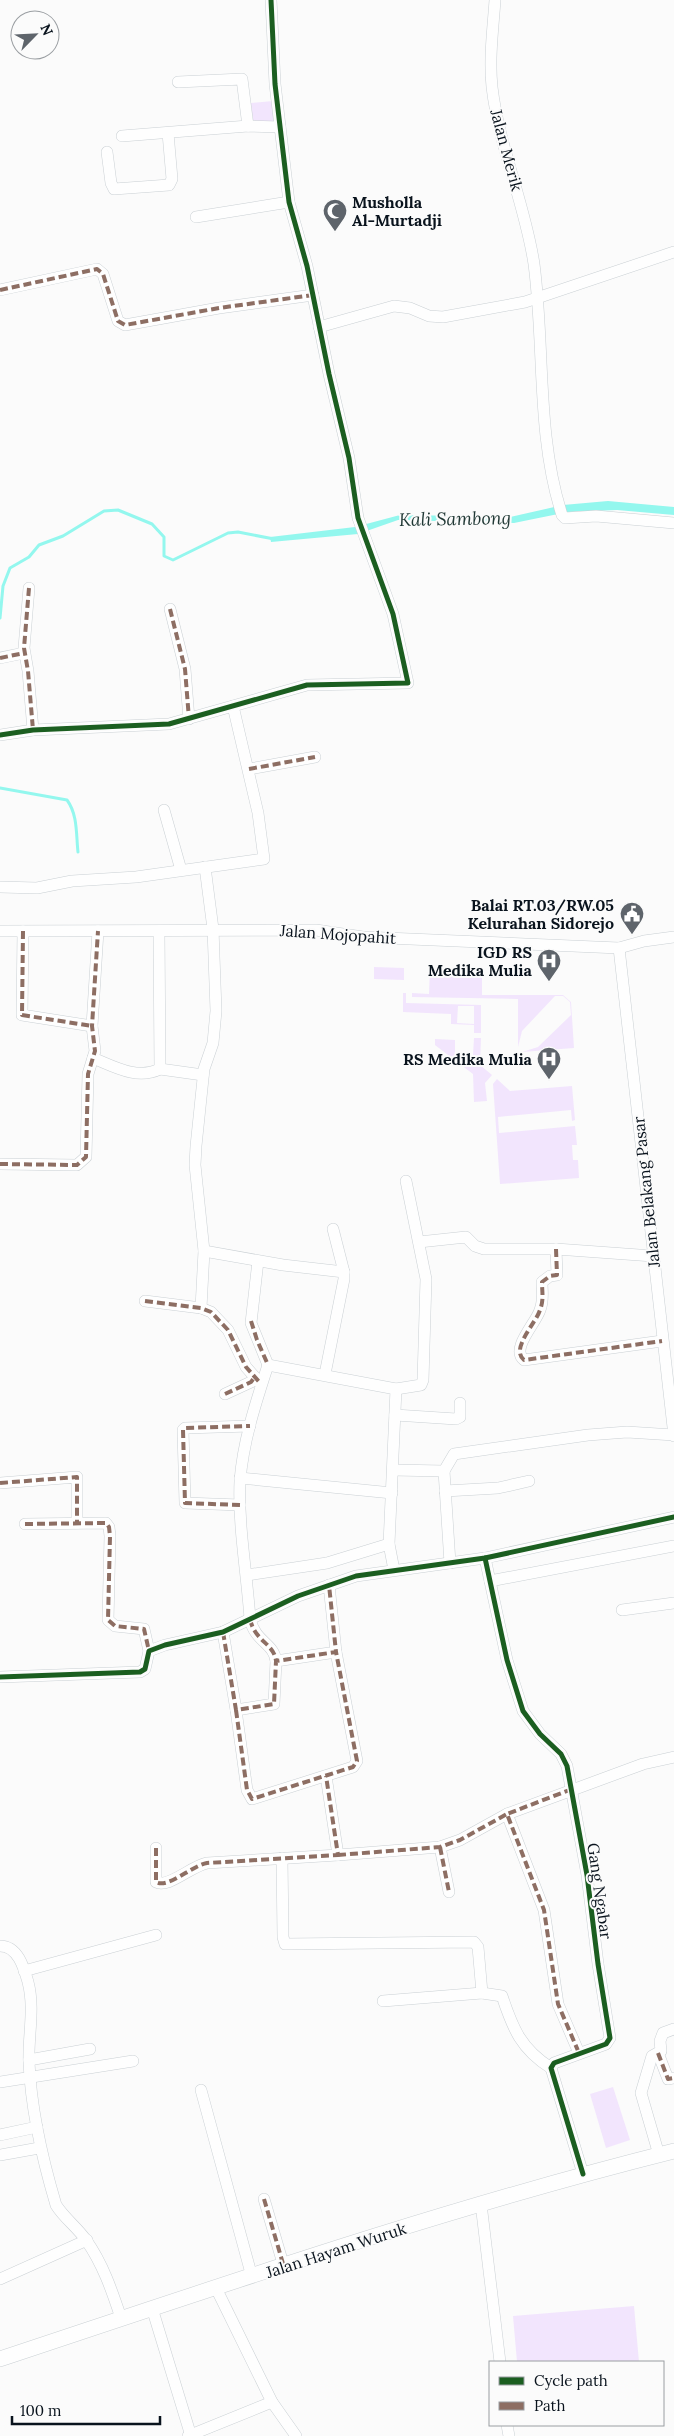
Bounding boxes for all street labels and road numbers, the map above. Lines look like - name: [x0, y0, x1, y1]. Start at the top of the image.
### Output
- street label: Jalan Merik: [486, 106, 528, 193]
- street label: Jalan Mojopahit: [278, 920, 398, 948]
- street label: Jalan Belakang Pasar: [628, 1115, 664, 1270]
- street label: Gang Ngabar: [583, 1842, 617, 1940]
- street label: Jalan Hayam Wuruk: [262, 2218, 409, 2282]

